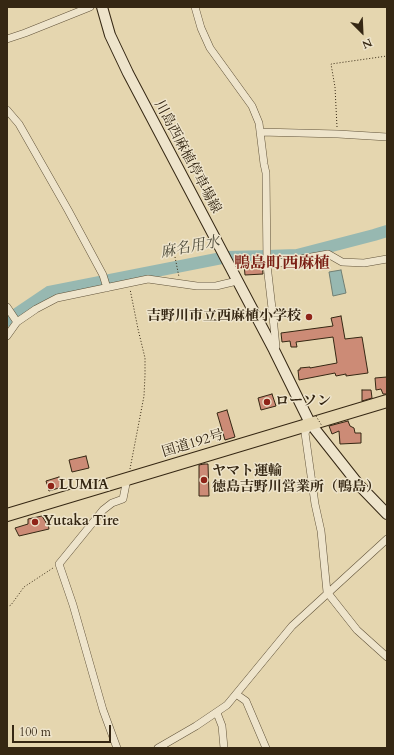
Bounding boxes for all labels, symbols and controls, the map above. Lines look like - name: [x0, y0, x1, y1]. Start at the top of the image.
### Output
- north arrow: [342, 12, 382, 52]
- text: N: [360, 35, 375, 52]
- street label: 川島西麻植停車場線: [150, 97, 224, 217]
- water label: 麻名用水: [159, 233, 221, 263]
- district label: 鴨島町西麻植: [234, 254, 330, 274]
- place label: 吉野川市立西麻植小学校: [147, 309, 301, 325]
- marker: 吉野川市立西麻植小学校: [304, 312, 314, 322]
- place label: ローソン: [275, 394, 331, 410]
- marker: ローソン: [262, 397, 272, 407]
- street label: 国道192号: [160, 427, 226, 461]
- place label: ヤマト運輸 徳島吉野川営業所（鴨島）: [212, 464, 380, 496]
- marker: ヤマト運輸 徳島吉野川営業所（鴨島）: [199, 475, 209, 485]
- place label: LUMIA: [59, 478, 109, 494]
- marker: LUMIA: [46, 481, 56, 491]
- place label: Yutaka Tire: [43, 514, 119, 530]
- marker: Yutaka Tire: [30, 517, 40, 527]
- scale bar: [14, 717, 113, 743]
- text: 100 m: [19, 724, 51, 740]

